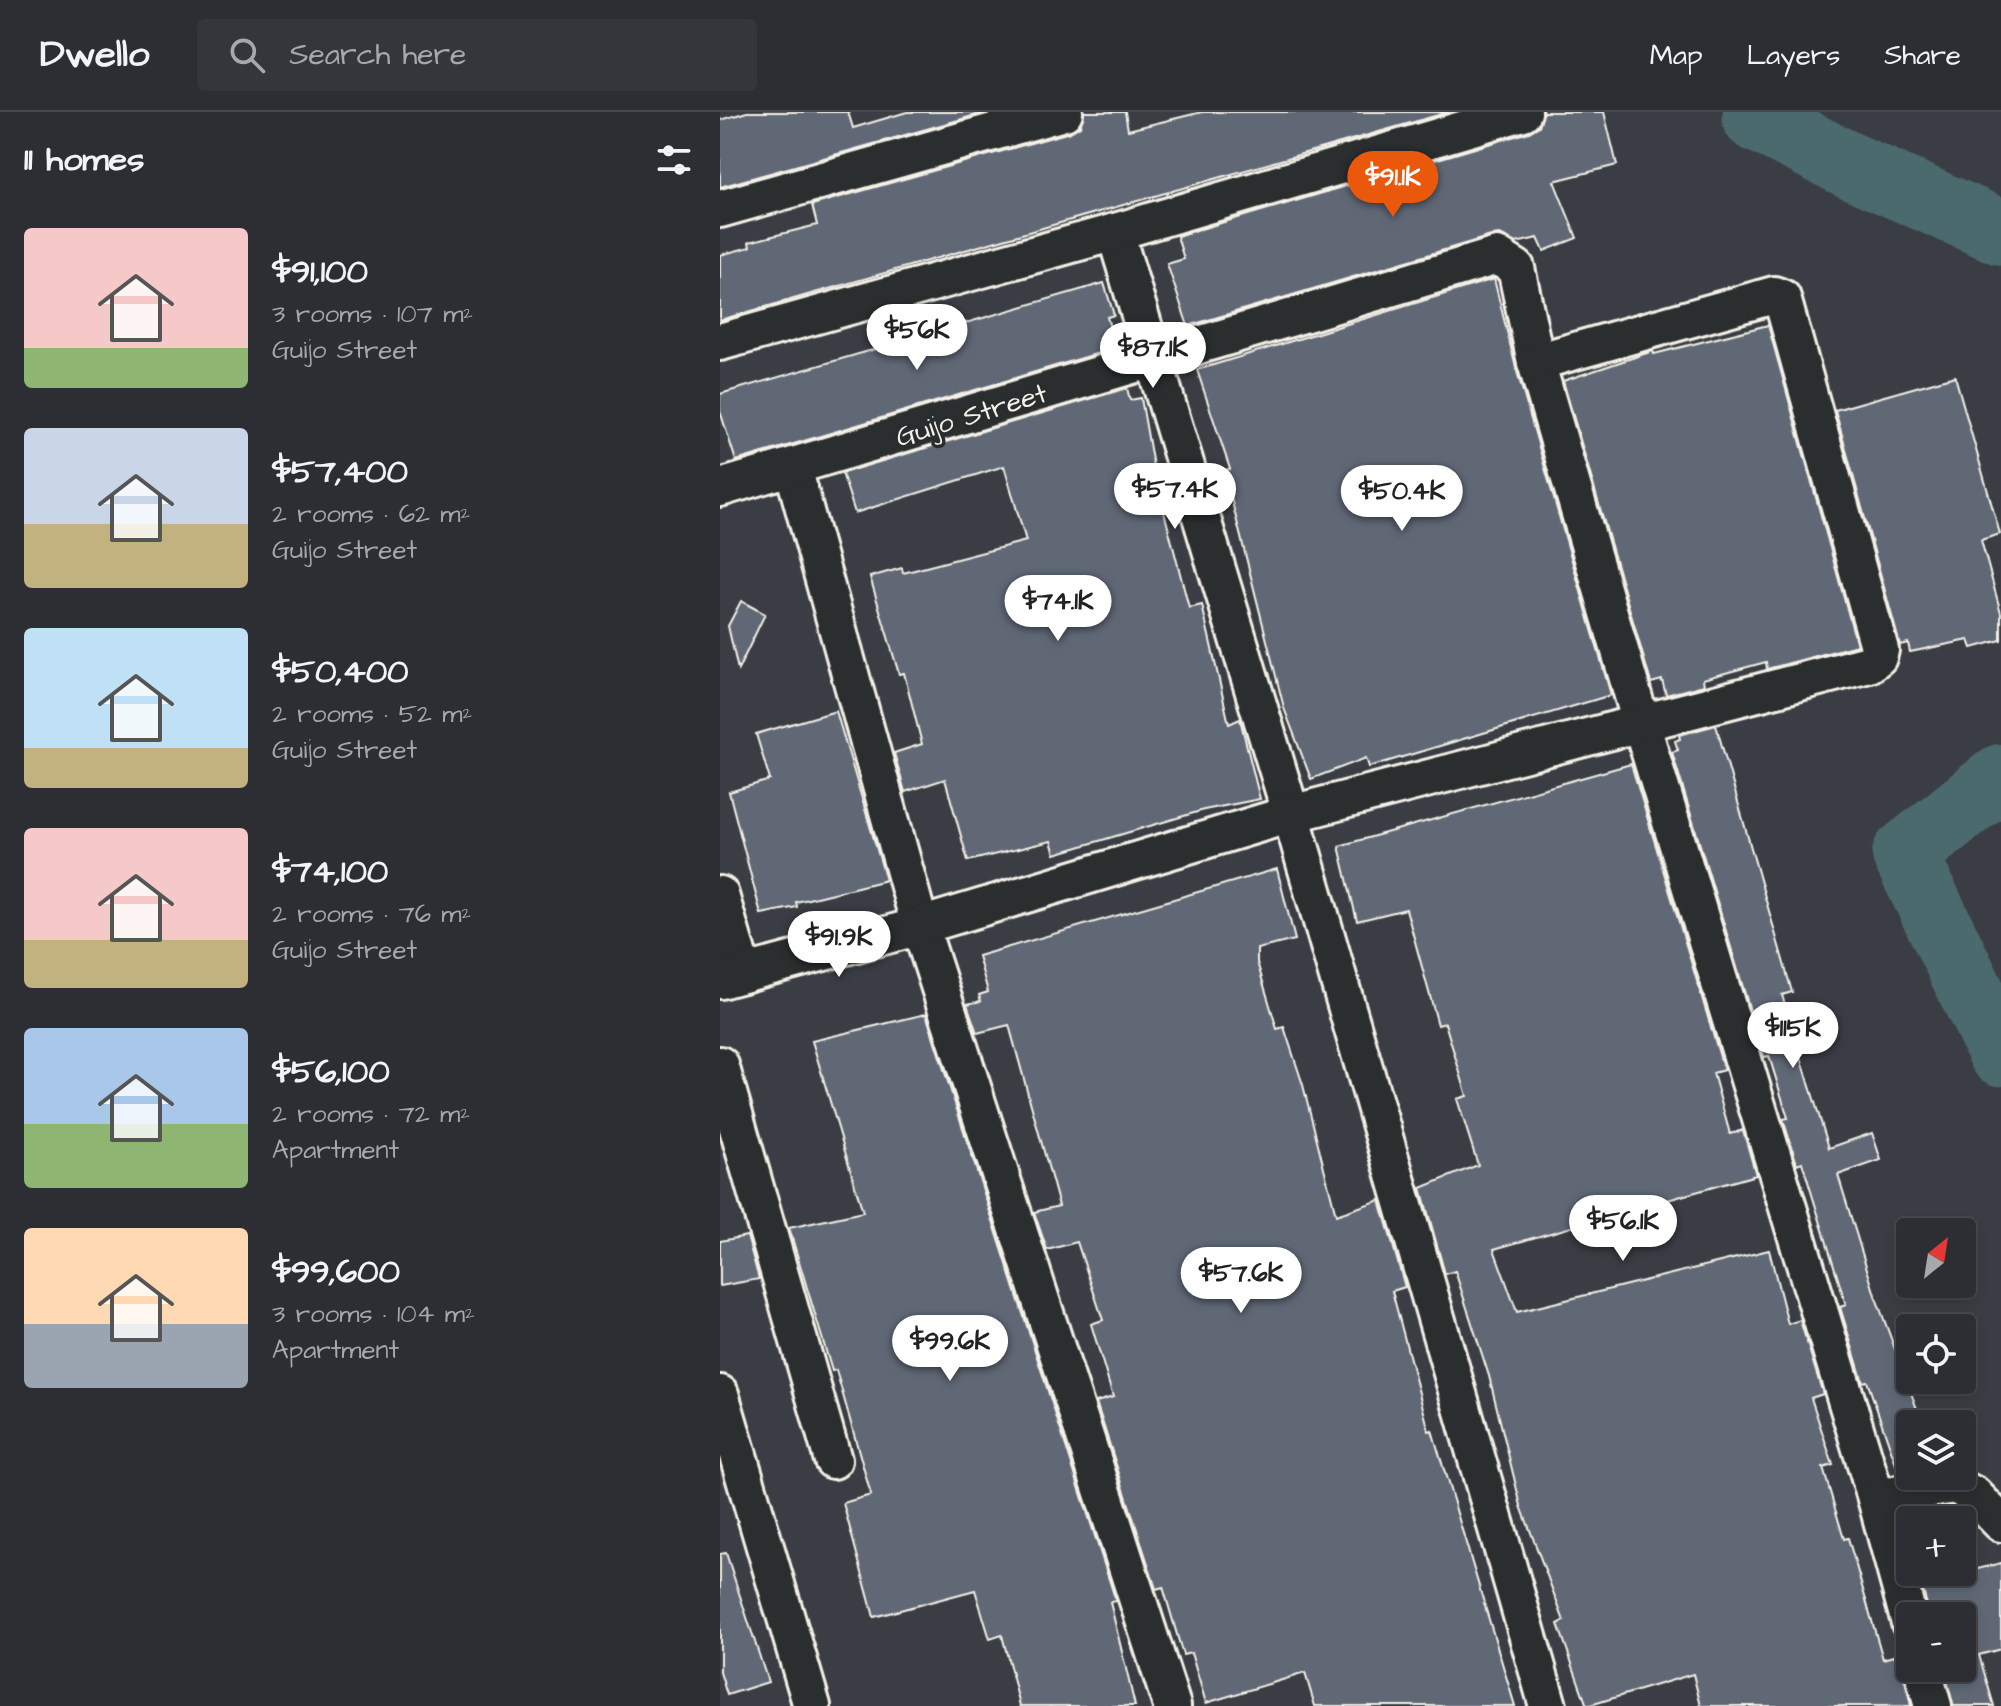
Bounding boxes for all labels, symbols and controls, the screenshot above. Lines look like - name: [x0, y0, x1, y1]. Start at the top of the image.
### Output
- search box: [197, 19, 757, 91]
- text: Dwello: [40, 29, 149, 81]
- icon: search: [225, 33, 269, 77]
- text: Search here: [289, 34, 466, 76]
- text: Map: [1650, 36, 1703, 75]
- text: Layers: [1747, 36, 1840, 75]
- text: Share: [1884, 36, 1961, 75]
- text: 11 homes: [24, 136, 144, 184]
- icon: filters: [652, 138, 696, 182]
- pin: $91.1K: [1328, 151, 1458, 219]
- text: $91.1K: [1365, 159, 1421, 195]
- text: $91,100: [272, 248, 368, 296]
- icon: home: [88, 260, 184, 356]
- text: 3 rooms · 107 m²: [272, 296, 473, 332]
- pin: $56K: [870, 304, 964, 372]
- text: $56K: [885, 312, 949, 348]
- pin: $87.1K: [1088, 322, 1218, 390]
- text: $87.1K: [1118, 330, 1188, 366]
- text: Guijo Street: [272, 332, 417, 368]
- street label: Guijo Street: [891, 374, 1052, 457]
- text: $57,400: [272, 448, 408, 496]
- icon: home: [88, 460, 184, 556]
- pin: $57.4K: [1110, 463, 1240, 531]
- pin: $50.4K: [1337, 465, 1467, 533]
- text: $57.4K: [1132, 471, 1218, 507]
- text: $50.4K: [1359, 473, 1445, 509]
- text: 2 rooms · 62 m²: [272, 496, 470, 532]
- text: Guijo Street: [272, 532, 417, 568]
- pin: $74.1K: [993, 575, 1123, 643]
- text: $74.1K: [1023, 583, 1093, 619]
- text: $50,400: [272, 648, 409, 696]
- icon: home: [88, 660, 184, 756]
- text: 2 rooms · 52 m²: [272, 696, 472, 732]
- text: Guijo Street: [272, 732, 417, 768]
- text: $74,100: [272, 848, 388, 896]
- icon: home: [88, 860, 184, 956]
- text: 2 rooms · 76 m²: [272, 896, 471, 932]
- pin: $91.9K: [774, 911, 904, 979]
- text: $91.9K: [806, 919, 872, 955]
- text: Guijo Street: [272, 932, 417, 968]
- pin: $115K: [1737, 1002, 1849, 1070]
- text: $115K: [1765, 1010, 1821, 1046]
- text: $56,100: [272, 1048, 390, 1096]
- icon: home: [88, 1060, 184, 1156]
- text: 2 rooms · 72 m²: [272, 1096, 470, 1132]
- text: Apartment: [272, 1132, 399, 1168]
- pin: $56.1K: [1558, 1195, 1688, 1263]
- text: $56.1K: [1587, 1203, 1659, 1239]
- north arrow: [1896, 1218, 1976, 1298]
- map controls: [1896, 1218, 1976, 1682]
- pin: $57.6K: [1176, 1247, 1306, 1315]
- text: $99,600: [272, 1248, 400, 1296]
- text: $57.6K: [1199, 1255, 1283, 1291]
- icon: home: [88, 1260, 184, 1356]
- text: 3 rooms · 104 m²: [272, 1296, 475, 1332]
- button: locate: [1896, 1314, 1976, 1394]
- pin: $99.6K: [885, 1315, 1015, 1383]
- text: $99.6K: [910, 1323, 990, 1359]
- text: Apartment: [272, 1332, 399, 1368]
- button: layers: [1896, 1410, 1976, 1490]
- button: +: [1896, 1506, 1976, 1586]
- button: −: [1896, 1602, 1976, 1682]

